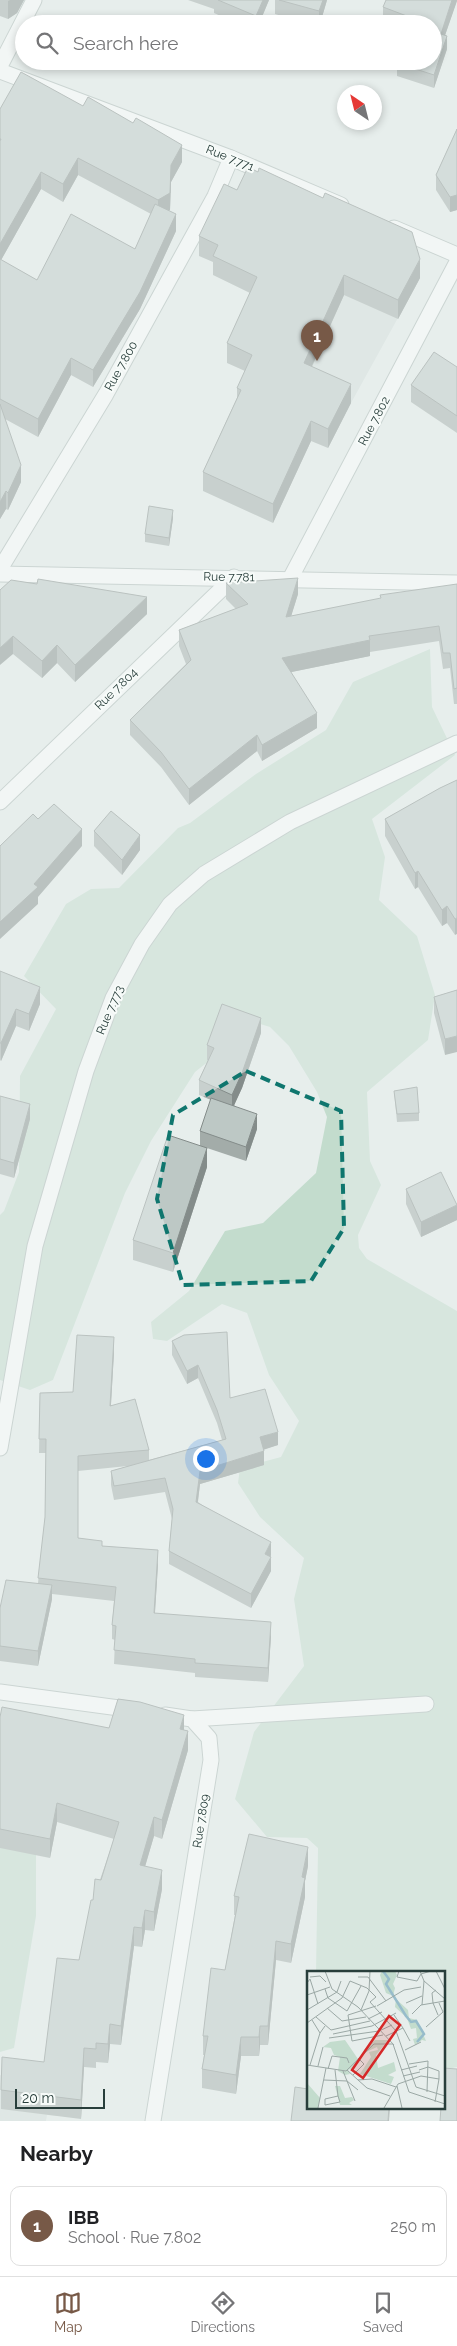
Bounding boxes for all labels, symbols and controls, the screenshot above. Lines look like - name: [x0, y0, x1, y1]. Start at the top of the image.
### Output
- search box: [15, 15, 442, 70]
- icon: search: [33, 29, 61, 57]
- text: Search here: [73, 32, 179, 54]
- north arrow: [337, 85, 382, 130]
- street label: Rue 7.771: [204, 142, 256, 174]
- pin: 1: [301, 320, 333, 361]
- street label: Rue 7.800: [102, 339, 140, 393]
- street label: Rue 7.802: [355, 394, 393, 448]
- street label: Rue 7.781: [203, 570, 255, 584]
- street label: Rue 7.804: [92, 665, 141, 713]
- street label: Rue 7.773: [93, 983, 127, 1037]
- your location: [193, 1446, 219, 1472]
- street label: Rue 7.809: [190, 1793, 212, 1849]
- inset map: [307, 1971, 444, 2108]
- scale bar: [15, 2086, 105, 2109]
- text: 20 m: [22, 2090, 54, 2106]
- text: Nearby: [20, 2141, 93, 2166]
- text: IBB: [68, 2206, 99, 2228]
- text: 1: [33, 2217, 41, 2236]
- text: 250 m: [390, 2217, 436, 2236]
- text: School · Rue 7.802: [68, 2228, 201, 2247]
- tab: Map: [54, 2289, 82, 2335]
- tab: Directions: [190, 2289, 255, 2335]
- tab: Saved: [363, 2289, 403, 2335]

